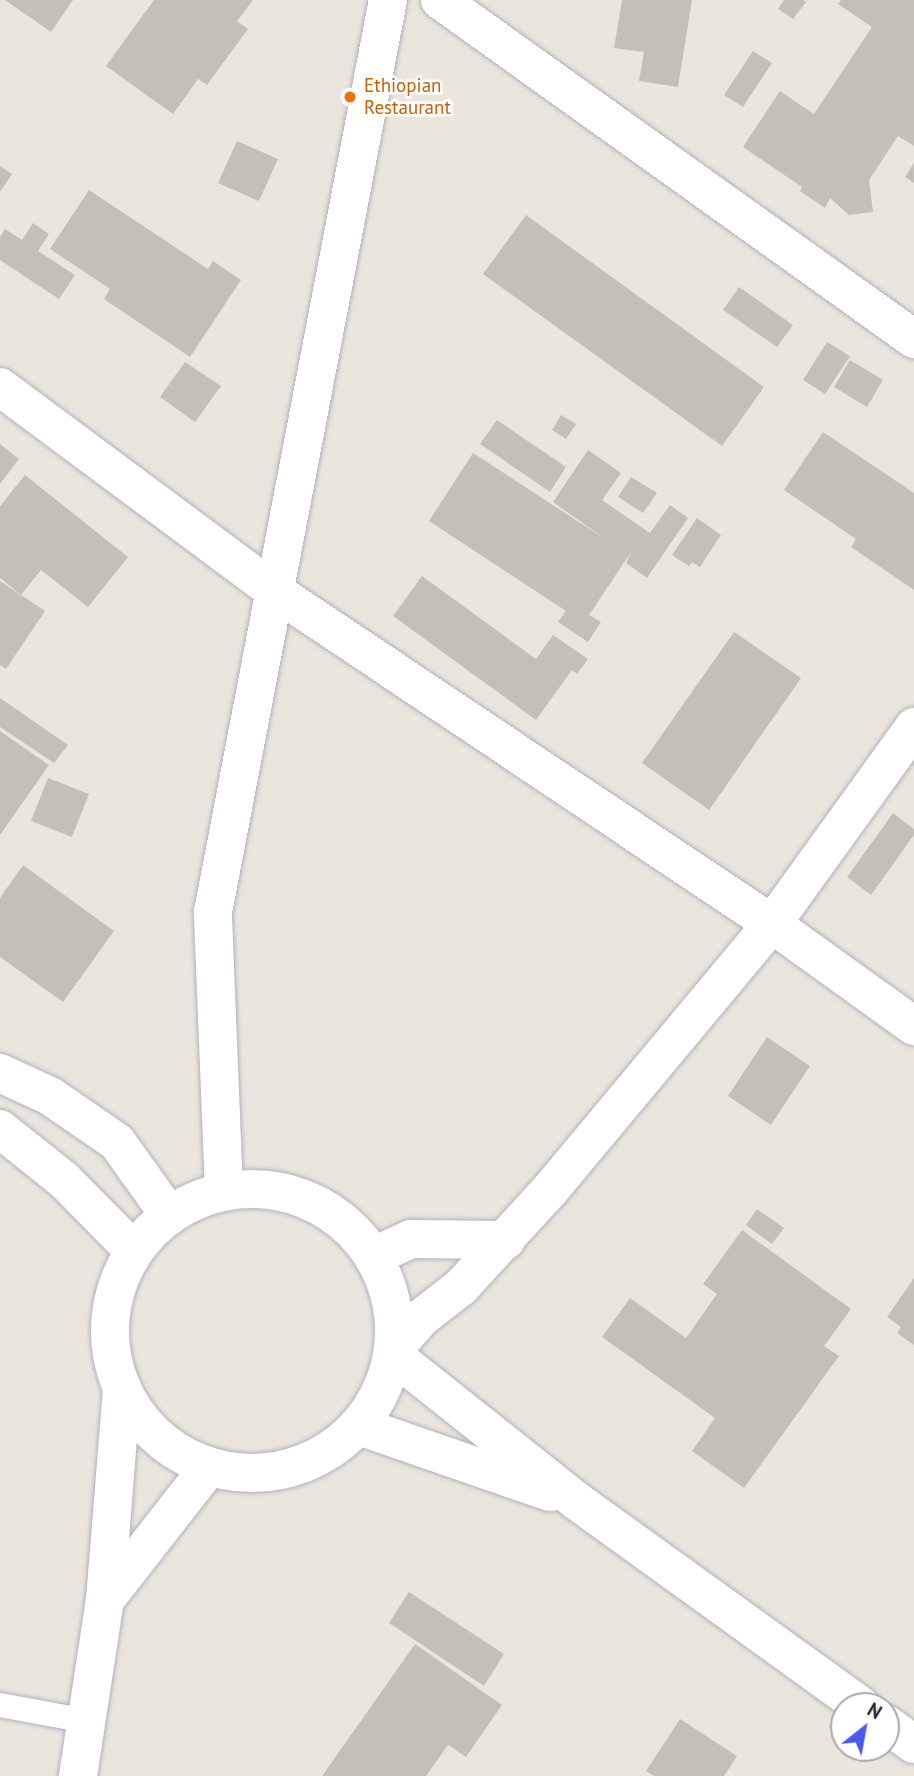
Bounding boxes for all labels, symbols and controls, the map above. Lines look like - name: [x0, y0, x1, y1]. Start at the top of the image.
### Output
- place label: Ethiopian Restaurant: [364, 75, 451, 119]
- marker: Ethiopian Restaurant: [342, 89, 358, 105]
- north arrow: [830, 1692, 900, 1762]
- text: N: [863, 1697, 886, 1724]

